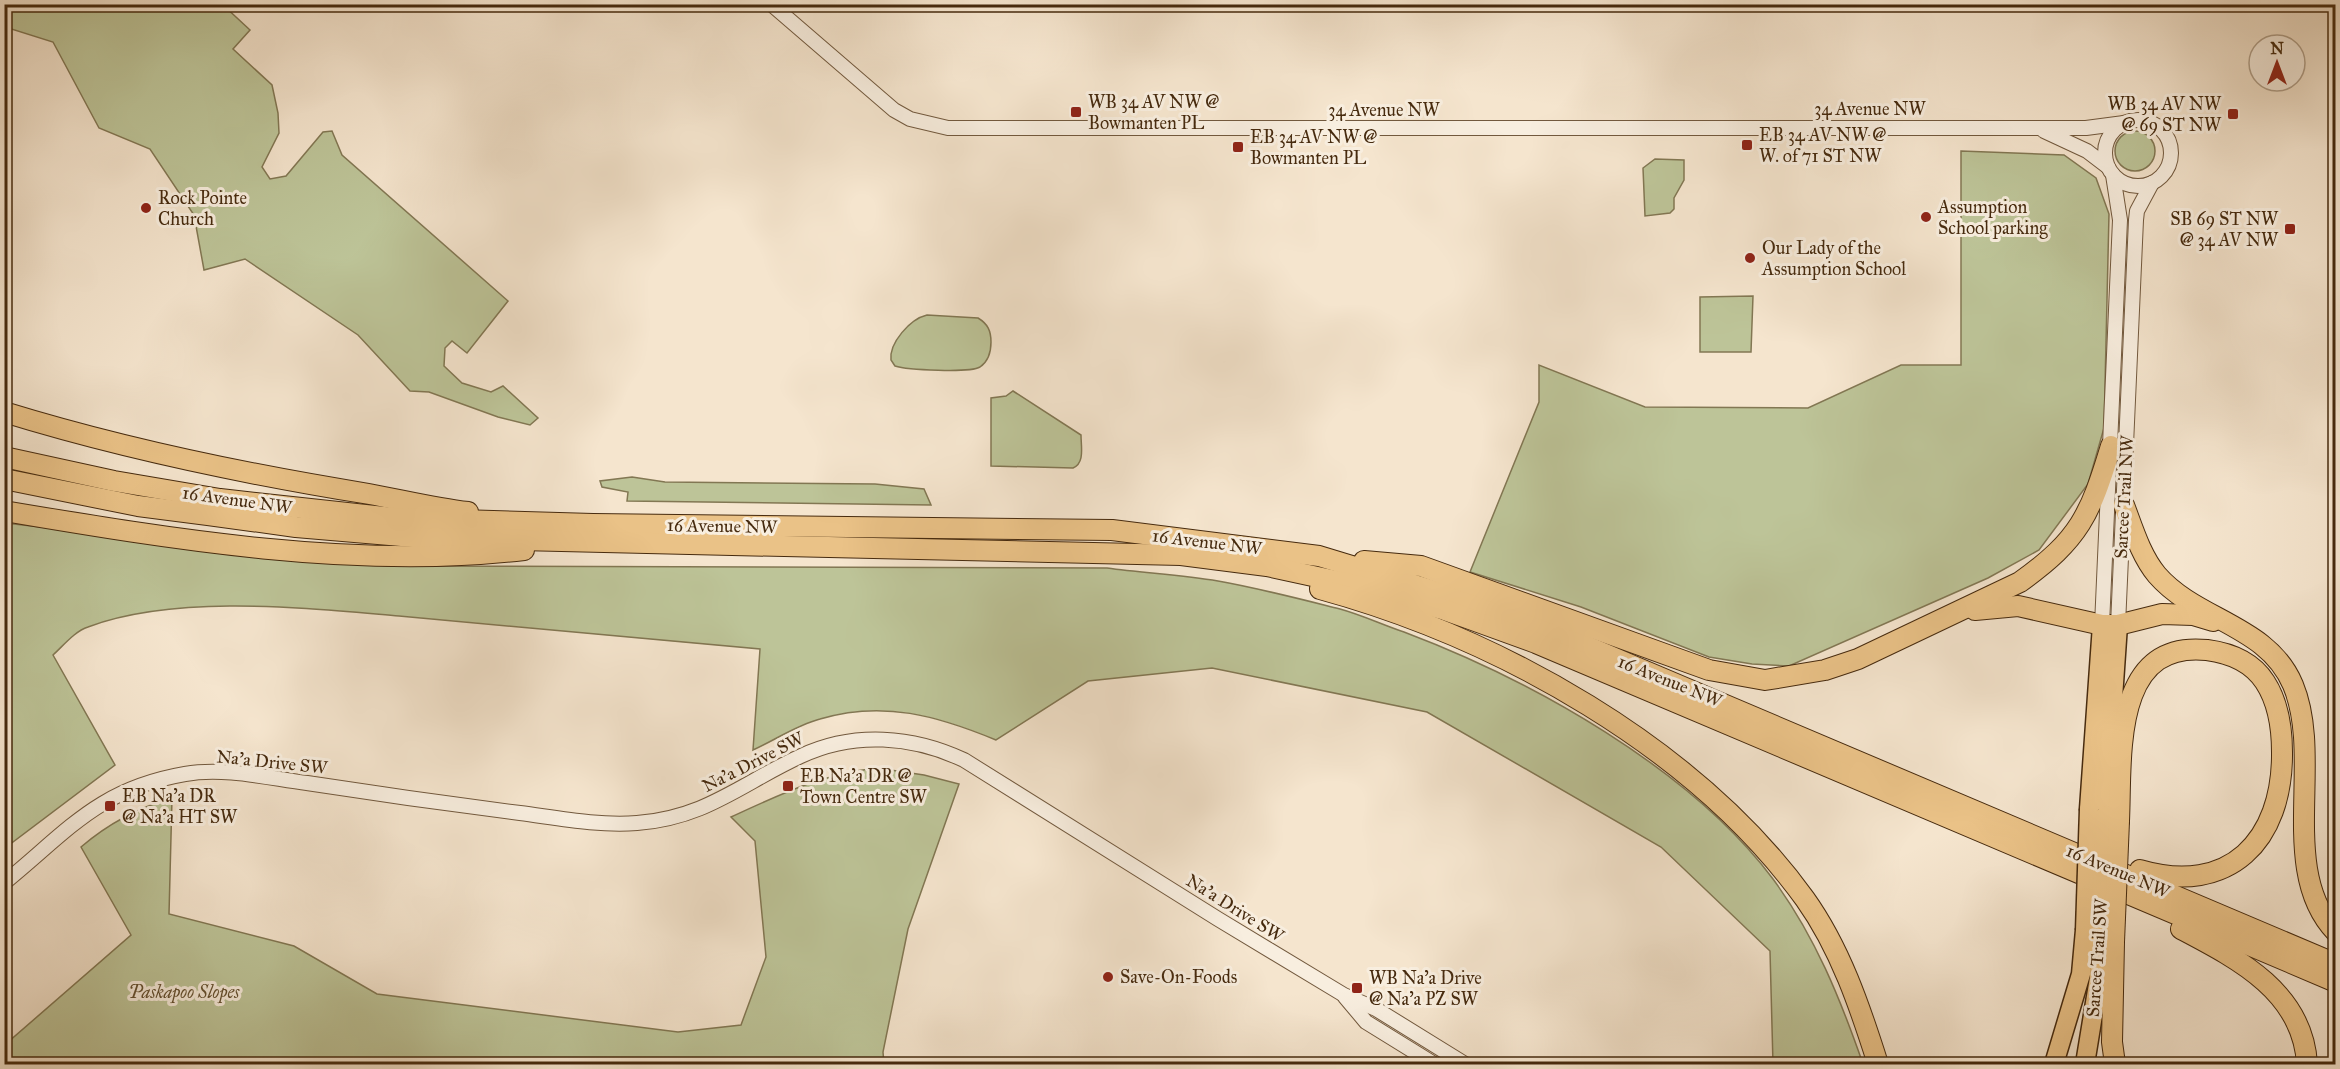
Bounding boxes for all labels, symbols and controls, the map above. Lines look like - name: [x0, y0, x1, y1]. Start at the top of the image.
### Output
- north arrow: [2247, 33, 2307, 93]
- text: N: [2270, 39, 2284, 58]
- place label: WB 34 AV NW @ Bowmanten PL: [1088, 91, 1219, 134]
- place label: WB 34 AV NW @ 69 ST NW: [2108, 93, 2222, 136]
- street label: 34 Avenue NW: [1814, 98, 1927, 120]
- street label: 34 Avenue NW: [1328, 99, 1441, 121]
- marker: WB 34 AV NW @ Bowmanten PL: [1069, 105, 1083, 119]
- marker: WB 34 AV NW @ 69 ST NW: [2226, 107, 2240, 121]
- place label: EB 34 AV NW @ W. of 71 ST NW: [1759, 124, 1886, 167]
- place label: EB 34 AV NW @ Bowmanten PL: [1250, 126, 1377, 169]
- marker: EB 34 AV NW @ W. of 71 ST NW: [1740, 138, 1754, 152]
- marker: EB 34 AV NW @ Bowmanten PL: [1231, 140, 1245, 154]
- place label: Rock Pointe Church: [158, 187, 247, 230]
- place label: Assumption School parking: [1937, 196, 2048, 240]
- marker: Rock Pointe Church: [139, 201, 153, 215]
- place label: SB 69 ST NW @ 34 AV NW: [2170, 208, 2279, 251]
- marker: Assumption School parking: [1919, 210, 1933, 224]
- marker: SB 69 ST NW @ 34 AV NW: [2283, 222, 2297, 236]
- place label: Our Lady of the Assumption School: [1761, 237, 1906, 280]
- marker: Our Lady of the Assumption School: [1743, 251, 1757, 265]
- street label: Sarcee Trail NW: [2110, 434, 2138, 559]
- street label: 16 Avenue NW: [181, 481, 294, 519]
- street label: 16 Avenue NW: [667, 514, 778, 538]
- street label: 16 Avenue NW: [1151, 524, 1264, 560]
- street label: 16 Avenue NW: [1615, 650, 1726, 712]
- street label: Na'a Drive SW: [698, 727, 808, 797]
- street label: Na'a Drive SW: [216, 745, 329, 779]
- place label: EB Na'a DR @ Town Centre SW: [800, 765, 928, 808]
- marker: EB Na'a DR @ Town Centre SW: [781, 779, 795, 793]
- place label: EB Na'a DR @ Na'a HT SW: [122, 785, 238, 828]
- marker: EB Na'a DR @ Na'a HT SW: [103, 799, 117, 813]
- street label: 16 Avenue NW: [2063, 839, 2174, 903]
- street label: Na'a Drive SW: [1182, 869, 1289, 947]
- street label: Sarcee Trail SW: [2082, 897, 2112, 1018]
- place label: Save-On-Foods: [1120, 966, 1237, 988]
- place label: WB Na'a Drive @ Na'a PZ SW: [1369, 967, 1482, 1010]
- marker: Save-On-Foods: [1101, 970, 1115, 984]
- park label: Paskapoo Slopes: [129, 981, 240, 1004]
- marker: WB Na'a Drive @ Na'a PZ SW: [1350, 981, 1364, 995]

